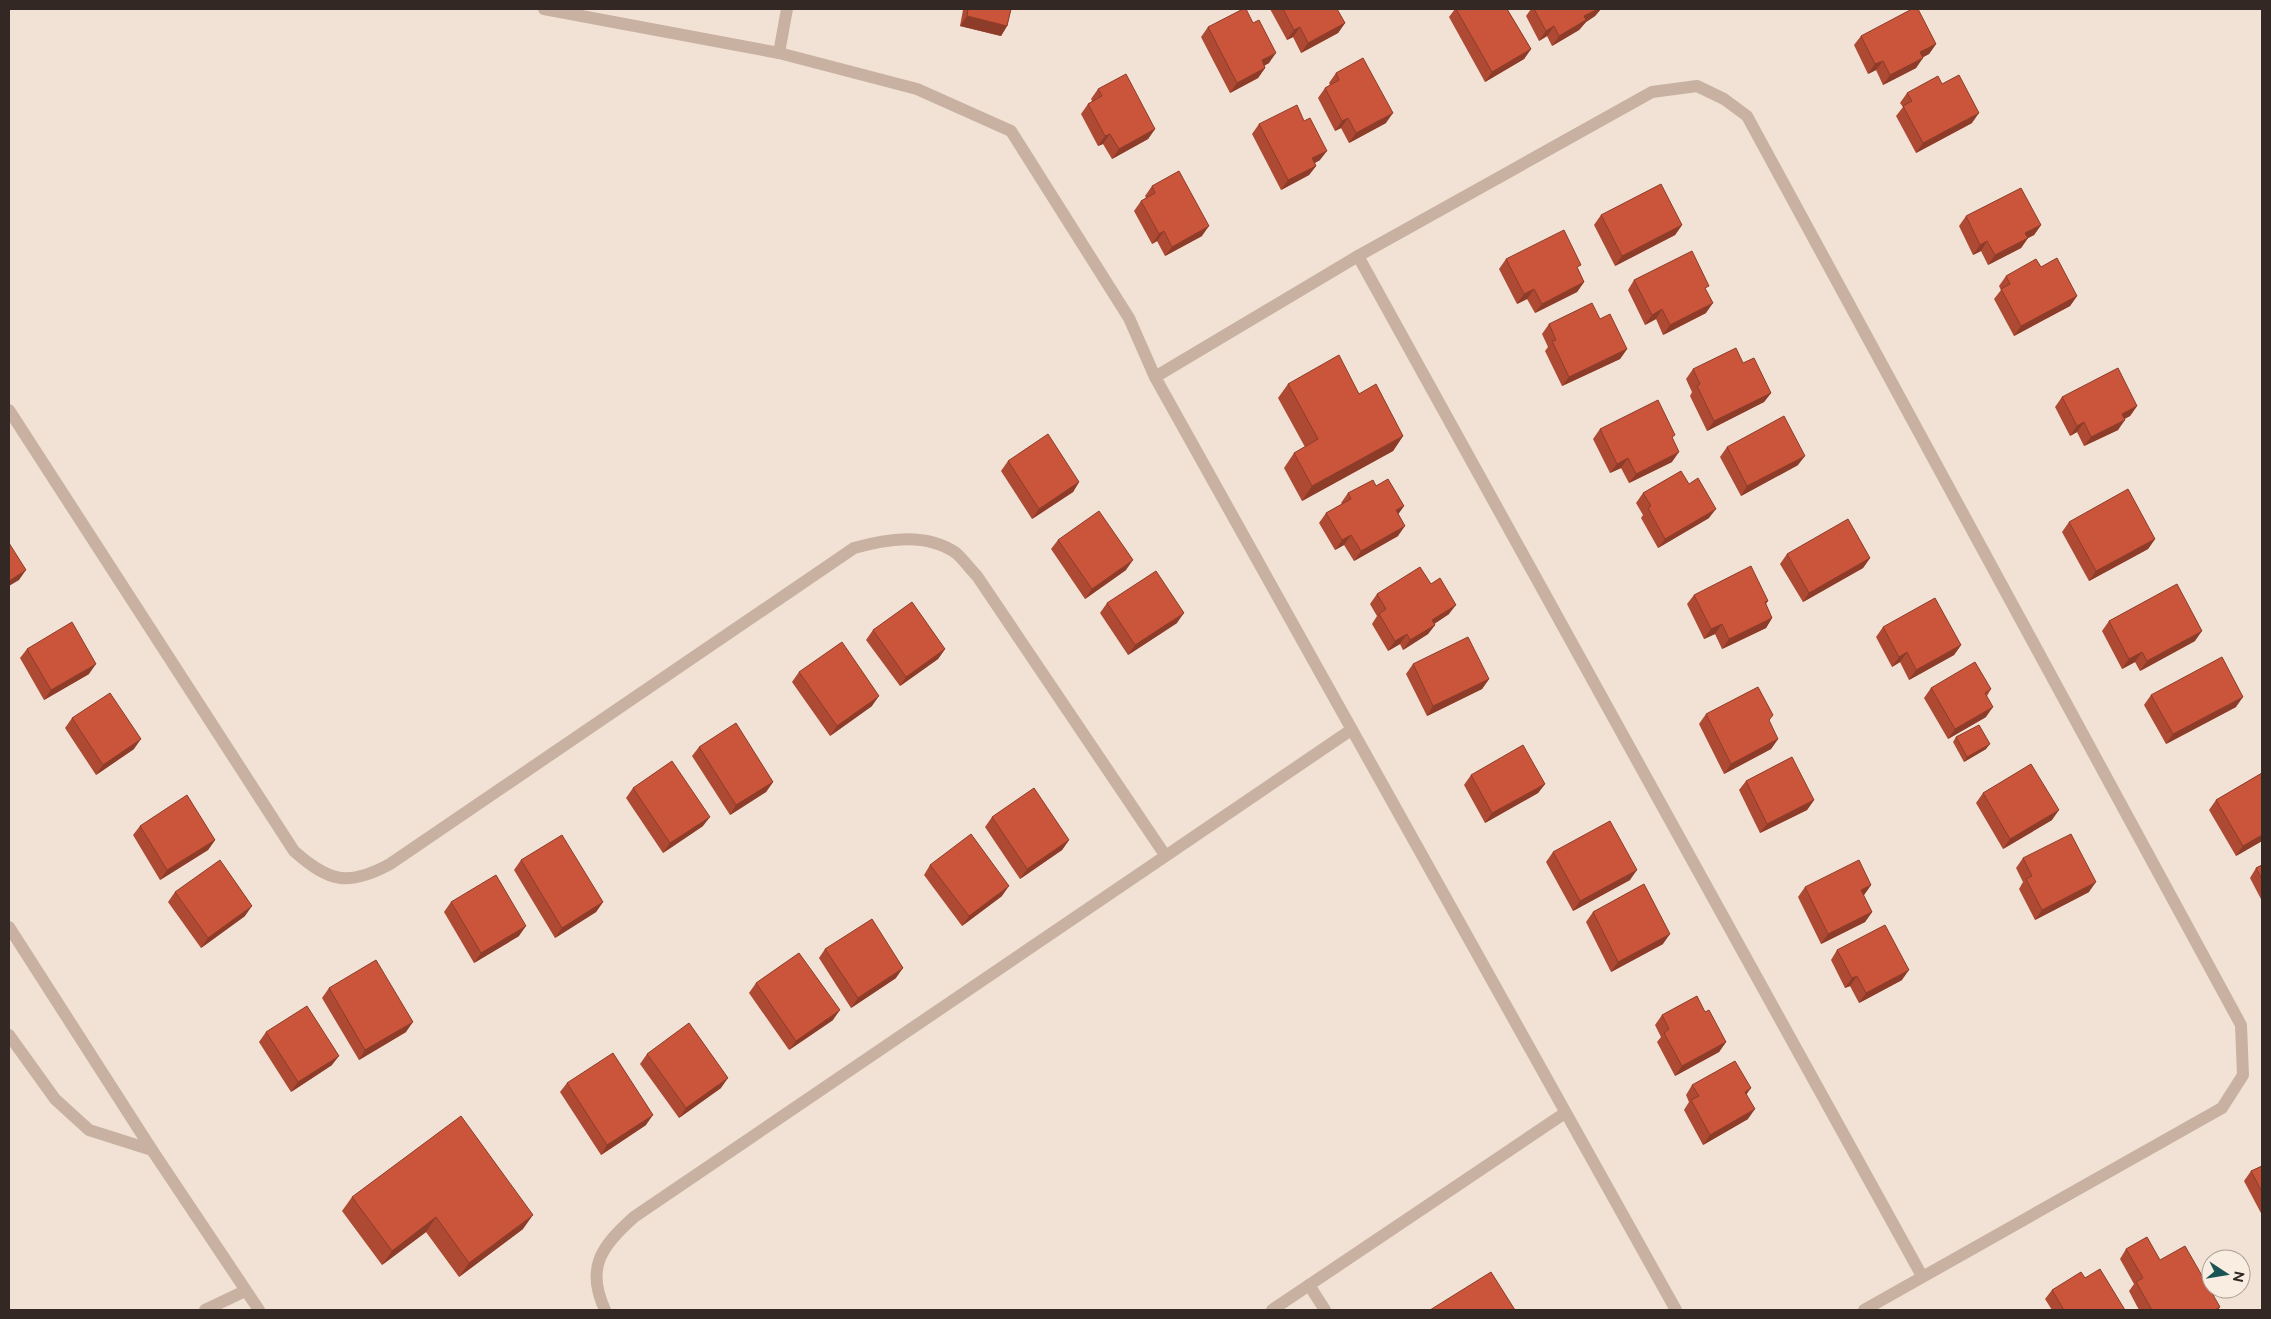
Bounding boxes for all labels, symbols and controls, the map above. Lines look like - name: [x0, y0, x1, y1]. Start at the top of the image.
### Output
- north arrow: [2201, 1249, 2251, 1299]
- text: N: [2230, 1270, 2248, 1284]

